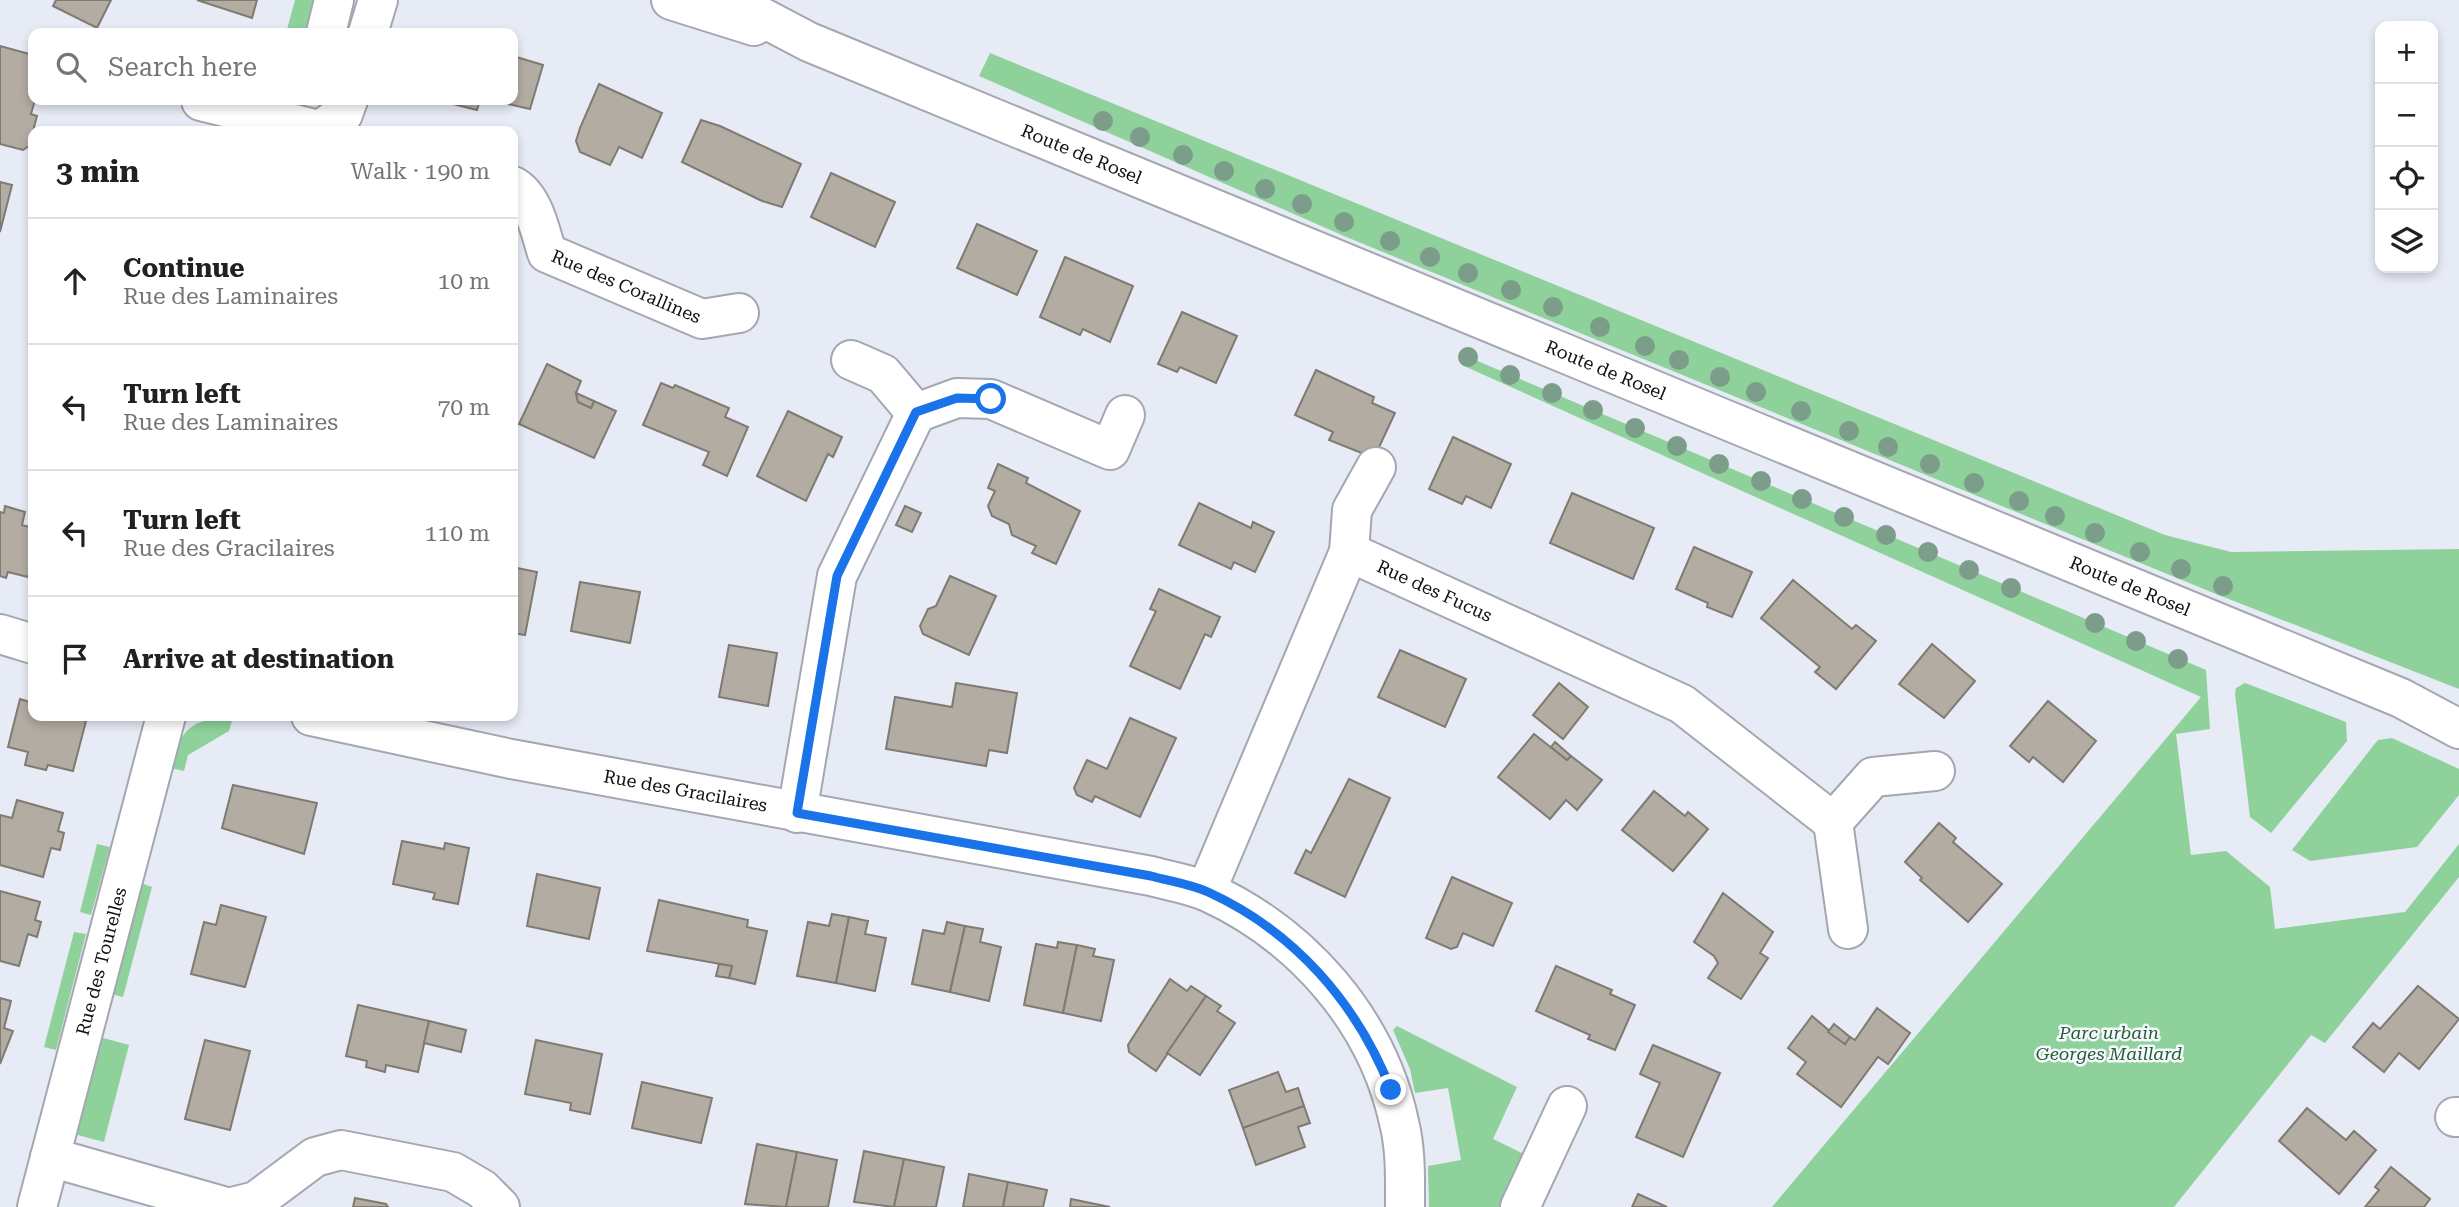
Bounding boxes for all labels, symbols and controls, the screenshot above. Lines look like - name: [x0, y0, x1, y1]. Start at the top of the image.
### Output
- map controls: [2375, 21, 2438, 273]
- button: +: [2375, 21, 2438, 84]
- search box: [28, 28, 518, 105]
- icon: search: [52, 48, 90, 86]
- text: Search here: [108, 52, 257, 82]
- button: −: [2375, 84, 2438, 147]
- street label: Route de Rosel: [1018, 120, 1145, 188]
- button: locate: [2375, 147, 2438, 210]
- text: 3 min: [56, 154, 139, 189]
- text: Walk · 190 m: [351, 158, 490, 185]
- button: layers: [2375, 210, 2438, 273]
- street label: Rue des Corallines: [549, 245, 704, 327]
- text: Continue: [123, 253, 245, 283]
- icon: ahead: [56, 262, 94, 300]
- text: 10 m: [437, 268, 490, 295]
- text: Rue des Laminaires: [123, 283, 338, 310]
- street label: Route de Rosel: [1542, 336, 1670, 404]
- text: Turn left: [123, 379, 241, 409]
- route start: [975, 383, 1006, 414]
- icon: left: [56, 388, 94, 426]
- text: 70 m: [437, 394, 490, 421]
- text: Rue des Laminaires: [123, 409, 338, 436]
- text: Turn left: [123, 505, 241, 535]
- icon: left: [56, 514, 94, 552]
- text: 110 m: [425, 520, 490, 547]
- text: Rue des Gracilaires: [123, 535, 335, 562]
- street label: Route de Rosel: [2067, 552, 2194, 620]
- street label: Rue des Fucus: [1374, 555, 1496, 626]
- icon: arrive: [56, 640, 94, 678]
- text: Arrive at destination: [123, 644, 394, 674]
- street label: Rue des Gracilaires: [602, 765, 769, 816]
- street label: Rue des Tourelles: [72, 885, 131, 1037]
- park label: Parc urbain Georges Maillard: [2036, 1022, 2182, 1064]
- route end: [1375, 1074, 1406, 1105]

